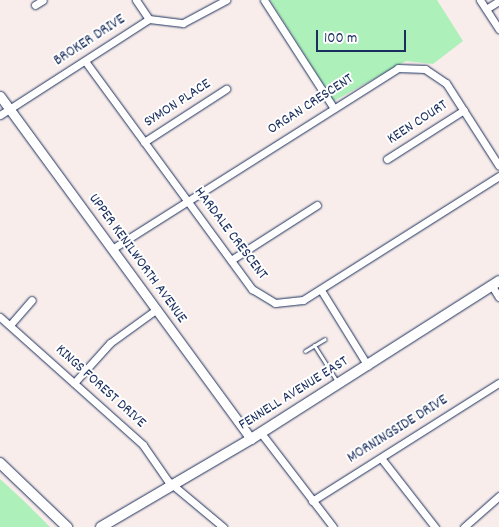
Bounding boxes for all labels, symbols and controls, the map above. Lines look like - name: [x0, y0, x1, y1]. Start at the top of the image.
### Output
- street label: BROKER DRIVE: [51, 11, 129, 71]
- scale bar: [319, 20, 409, 52]
- text: 100 m: [324, 28, 357, 50]
- street label: ORGAN CRESCENT: [265, 71, 357, 139]
- street label: SYMON PLACE: [141, 76, 215, 132]
- street label: KEEN COURT: [385, 97, 451, 149]
- street label: HARDALE CRESCENT: [189, 184, 271, 284]
- street label: UPPER KENILWORTH AVENUE: [84, 191, 190, 327]
- street label: KINGS FOREST DRIVE: [51, 342, 149, 432]
- street label: FENNELL AVENUE EAST: [236, 353, 352, 435]
- street label: MORNINGSIDE DRIVE: [345, 392, 451, 468]

